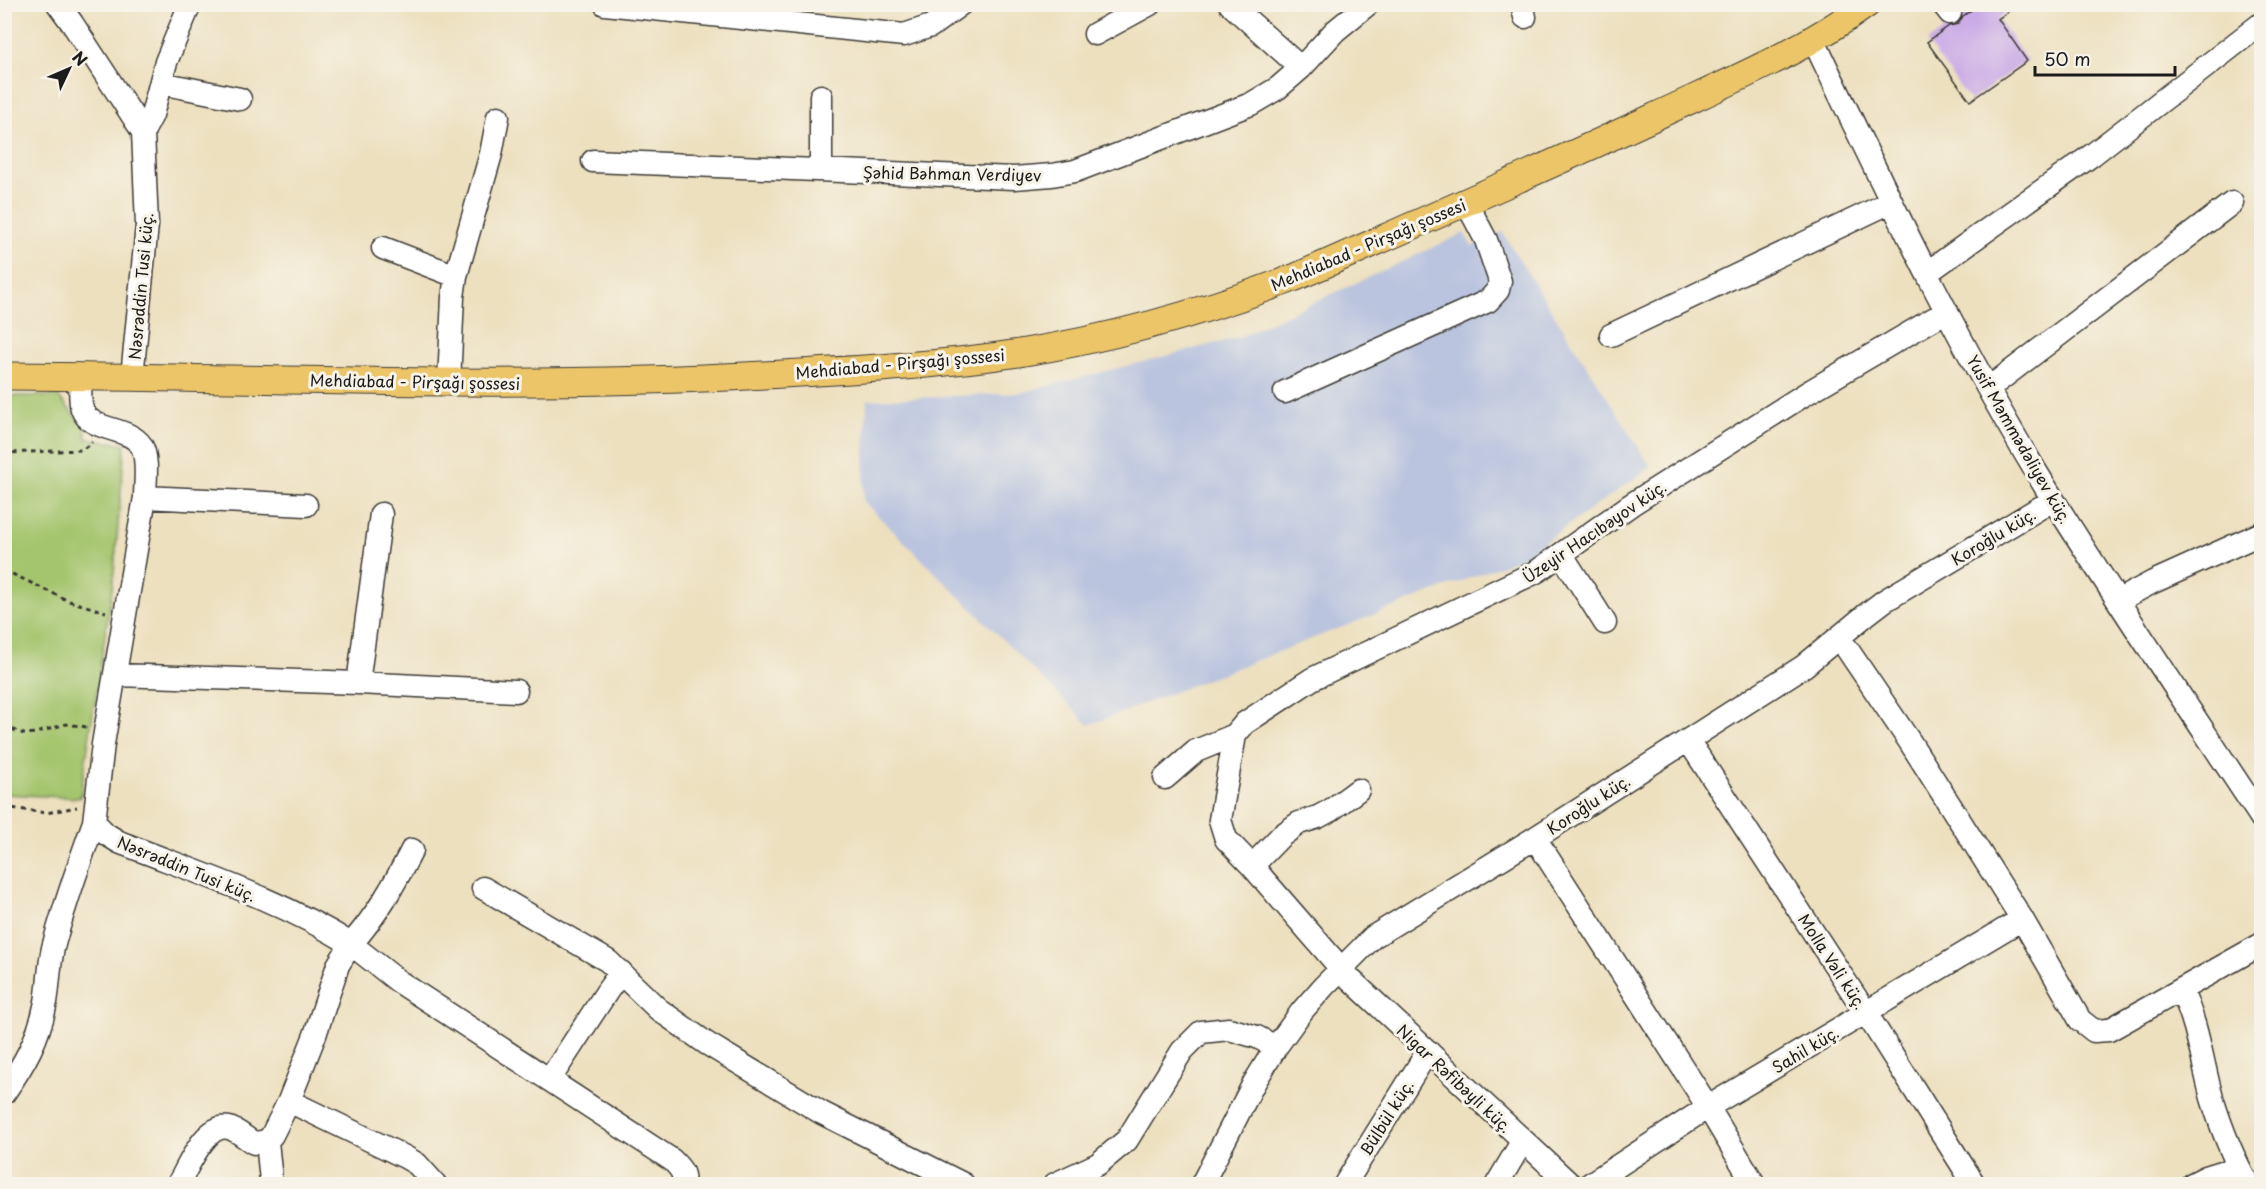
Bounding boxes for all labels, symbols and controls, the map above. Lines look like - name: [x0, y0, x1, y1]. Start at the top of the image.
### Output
- north arrow: [39, 39, 99, 99]
- scale bar: [2035, 39, 2174, 77]
- text: N: [67, 45, 94, 71]
- text: 50 m: [2044, 45, 2091, 72]
- street label: Şəhid Bəhman Verdiyev: [863, 159, 1041, 187]
- street label: Mehdiabad - Pirşağı şossesi: [1267, 192, 1469, 296]
- street label: Nəsrəddin Tusi küç.: [122, 211, 158, 361]
- street label: Mehdiabad - Pirşağı şossesi: [794, 342, 1006, 384]
- street label: Yusif Məmmədəliyev küç.: [1962, 350, 2078, 528]
- street label: Mehdiabad - Pirşağı şossesi: [310, 367, 520, 395]
- street label: Üzeyir Hacıbəyov küç.: [1517, 474, 1671, 588]
- street label: Koroğlu küç.: [1946, 501, 2040, 571]
- street label: Koroğlu küç.: [1542, 768, 1634, 840]
- street label: Nəsrəddin Tusi küç.: [114, 829, 260, 907]
- street label: Molla Vəli küç.: [1793, 908, 1873, 1014]
- street label: Nigar Rəfibəyli küç.: [1392, 1018, 1518, 1138]
- street label: Sahil küç.: [1767, 1020, 1843, 1078]
- street label: Bülbül küç.: [1353, 1074, 1419, 1160]

